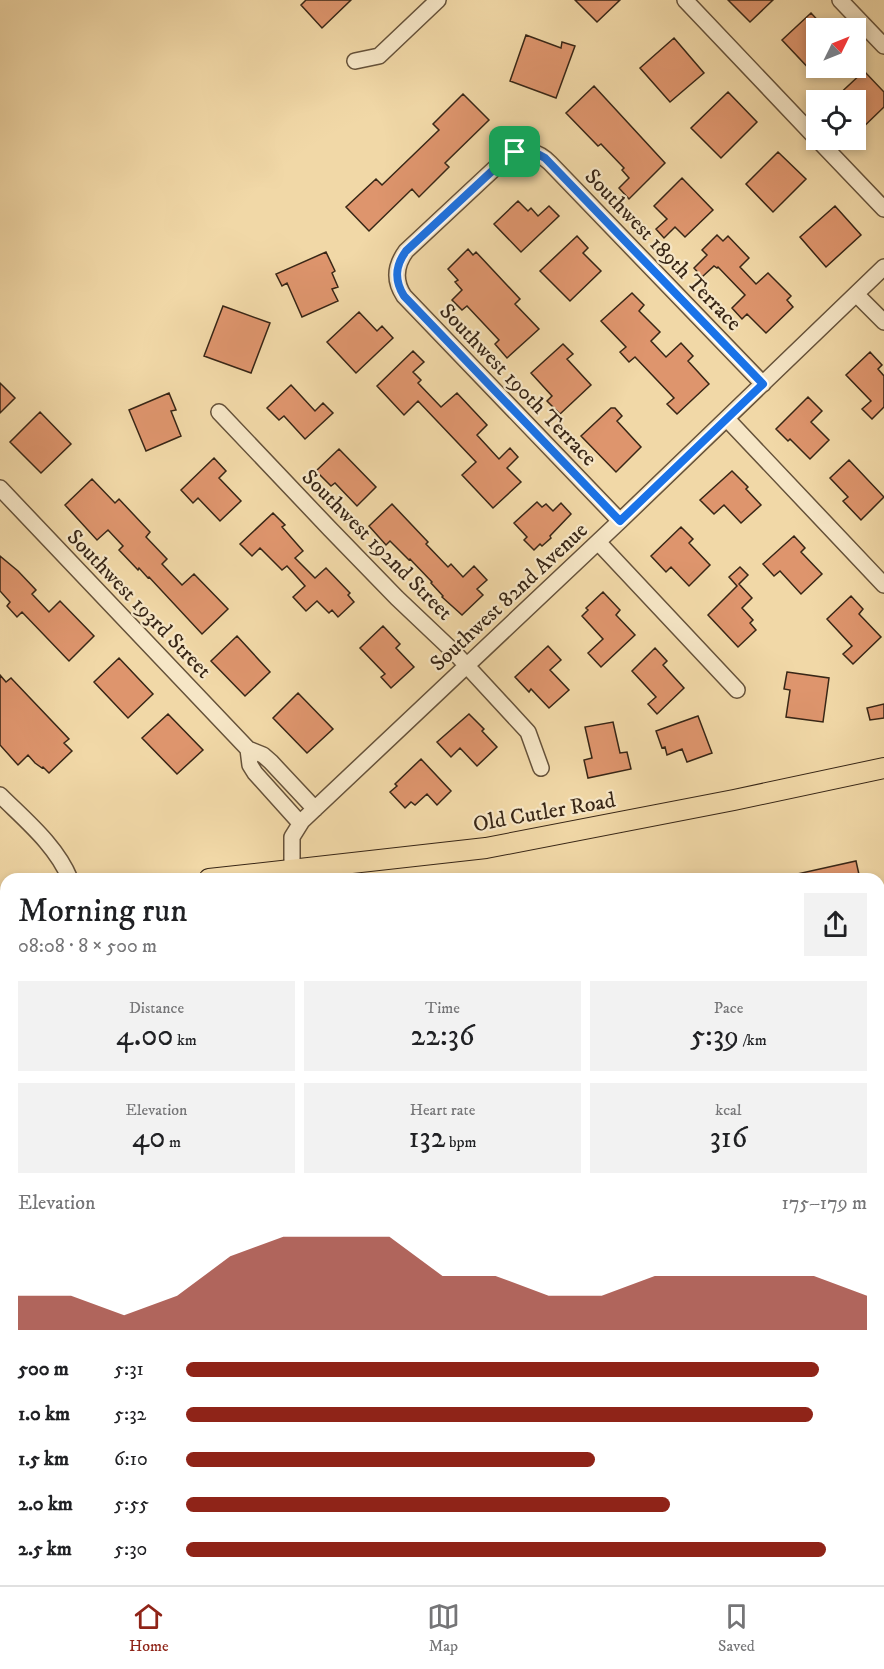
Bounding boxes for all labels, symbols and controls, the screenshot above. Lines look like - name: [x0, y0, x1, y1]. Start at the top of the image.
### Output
- north arrow: [806, 18, 866, 78]
- map controls: [806, 18, 866, 150]
- button: locate: [806, 90, 866, 150]
- pin: [489, 126, 540, 177]
- icon: arrive: [498, 135, 531, 168]
- street label: Southwest 189th Terrace: [579, 163, 747, 337]
- street label: Southwest 190th Terrace: [433, 298, 602, 472]
- street label: Southwest 192nd Street: [296, 464, 458, 626]
- street label: Southwest 82nd Avenue: [425, 517, 594, 677]
- street label: Southwest 193rd Street: [61, 524, 217, 684]
- street label: Old Cutler Road: [471, 787, 618, 838]
- text: Morning run: [18, 891, 187, 932]
- button: share: [804, 893, 867, 956]
- text: 08:08 · 8 × 500 m: [18, 934, 157, 959]
- text: Distance: [129, 998, 184, 1018]
- text: Time: [425, 998, 460, 1018]
- text: Pace: [714, 998, 743, 1018]
- text: 4.00: [116, 1018, 174, 1055]
- text: 22:36: [410, 1018, 475, 1055]
- text: 5:39: [690, 1018, 739, 1055]
- text: km: [174, 1030, 197, 1050]
- text: /km: [739, 1030, 767, 1050]
- text: Elevation: [126, 1100, 187, 1120]
- text: Heart rate: [410, 1100, 475, 1120]
- text: kcal: [715, 1100, 742, 1120]
- text: 40: [132, 1120, 165, 1157]
- text: 132: [409, 1120, 445, 1157]
- text: 316: [710, 1120, 747, 1157]
- text: m: [165, 1132, 181, 1152]
- text: bpm: [445, 1132, 476, 1152]
- text: Elevation: [18, 1191, 95, 1216]
- text: 175–179 m: [782, 1191, 867, 1216]
- text: 500 m: [18, 1357, 69, 1382]
- text: 5:31: [114, 1357, 144, 1382]
- text: 1.0 km: [18, 1402, 70, 1427]
- text: 5:32: [114, 1402, 146, 1427]
- text: 1.5 km: [18, 1447, 69, 1472]
- text: 6:10: [114, 1447, 148, 1472]
- text: 2.0 km: [18, 1492, 73, 1517]
- text: 5:55: [114, 1492, 149, 1517]
- text: 2.5 km: [18, 1537, 72, 1562]
- text: 5:30: [114, 1537, 147, 1562]
- tab: Home: [129, 1600, 169, 1656]
- tab: Map: [427, 1600, 460, 1656]
- tab: Saved: [718, 1600, 755, 1656]

